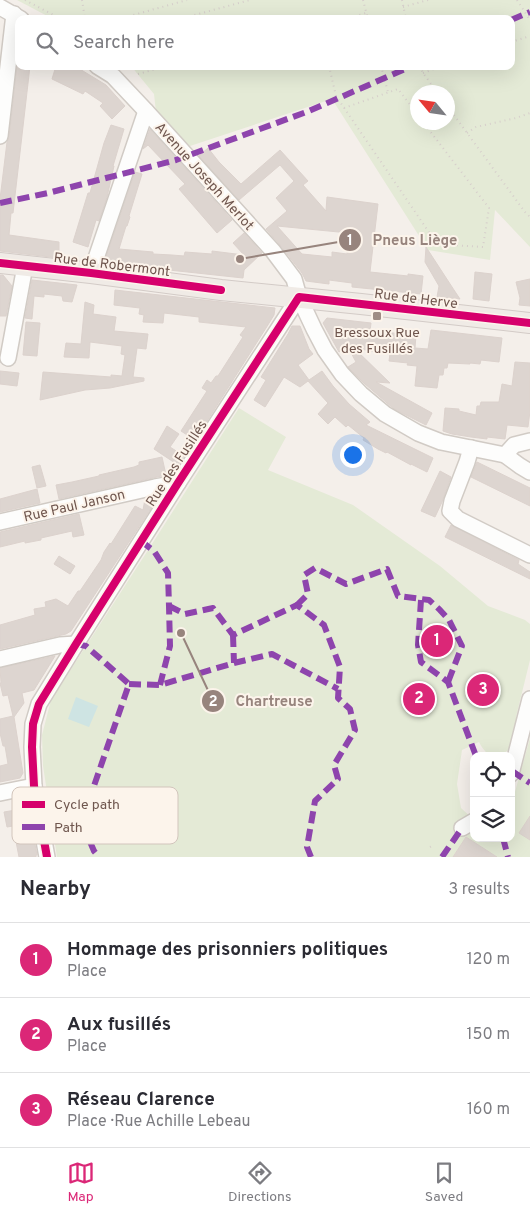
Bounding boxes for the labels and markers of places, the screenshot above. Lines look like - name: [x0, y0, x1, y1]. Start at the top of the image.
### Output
- callout: Pneus Liège: [337, 225, 467, 255]
- marker: Bressoux Rue des Fusillés: [371, 310, 383, 322]
- place label: Bressoux Rue des Fusillés: [334, 325, 420, 358]
- pin: 1: [421, 622, 453, 660]
- pin: 3: [467, 671, 499, 709]
- pin: 2: [403, 680, 435, 718]
- callout: Chartreuse: [201, 686, 323, 716]

